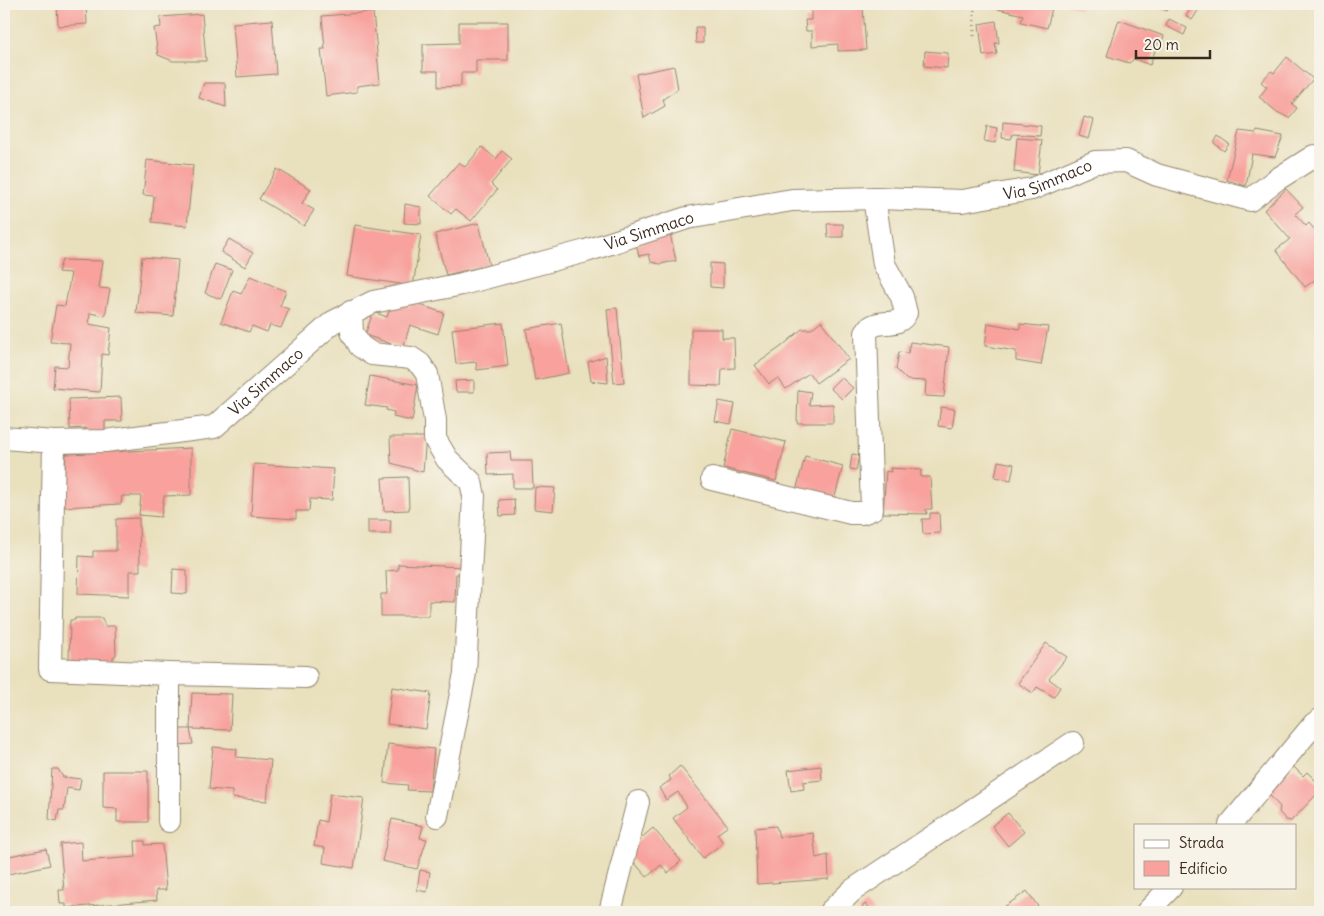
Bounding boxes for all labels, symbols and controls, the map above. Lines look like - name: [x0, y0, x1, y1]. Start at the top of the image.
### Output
- scale bar: [1136, 28, 1210, 60]
- text: 20 m: [1144, 35, 1179, 54]
- street label: Via Simmaco: [1002, 155, 1095, 204]
- street label: Via Simmaco: [602, 207, 695, 254]
- street label: Via Simmaco: [224, 343, 307, 420]
- legend: [1134, 824, 1296, 888]
- text: Strada: [1179, 833, 1224, 852]
- text: Edificio: [1179, 859, 1227, 878]

